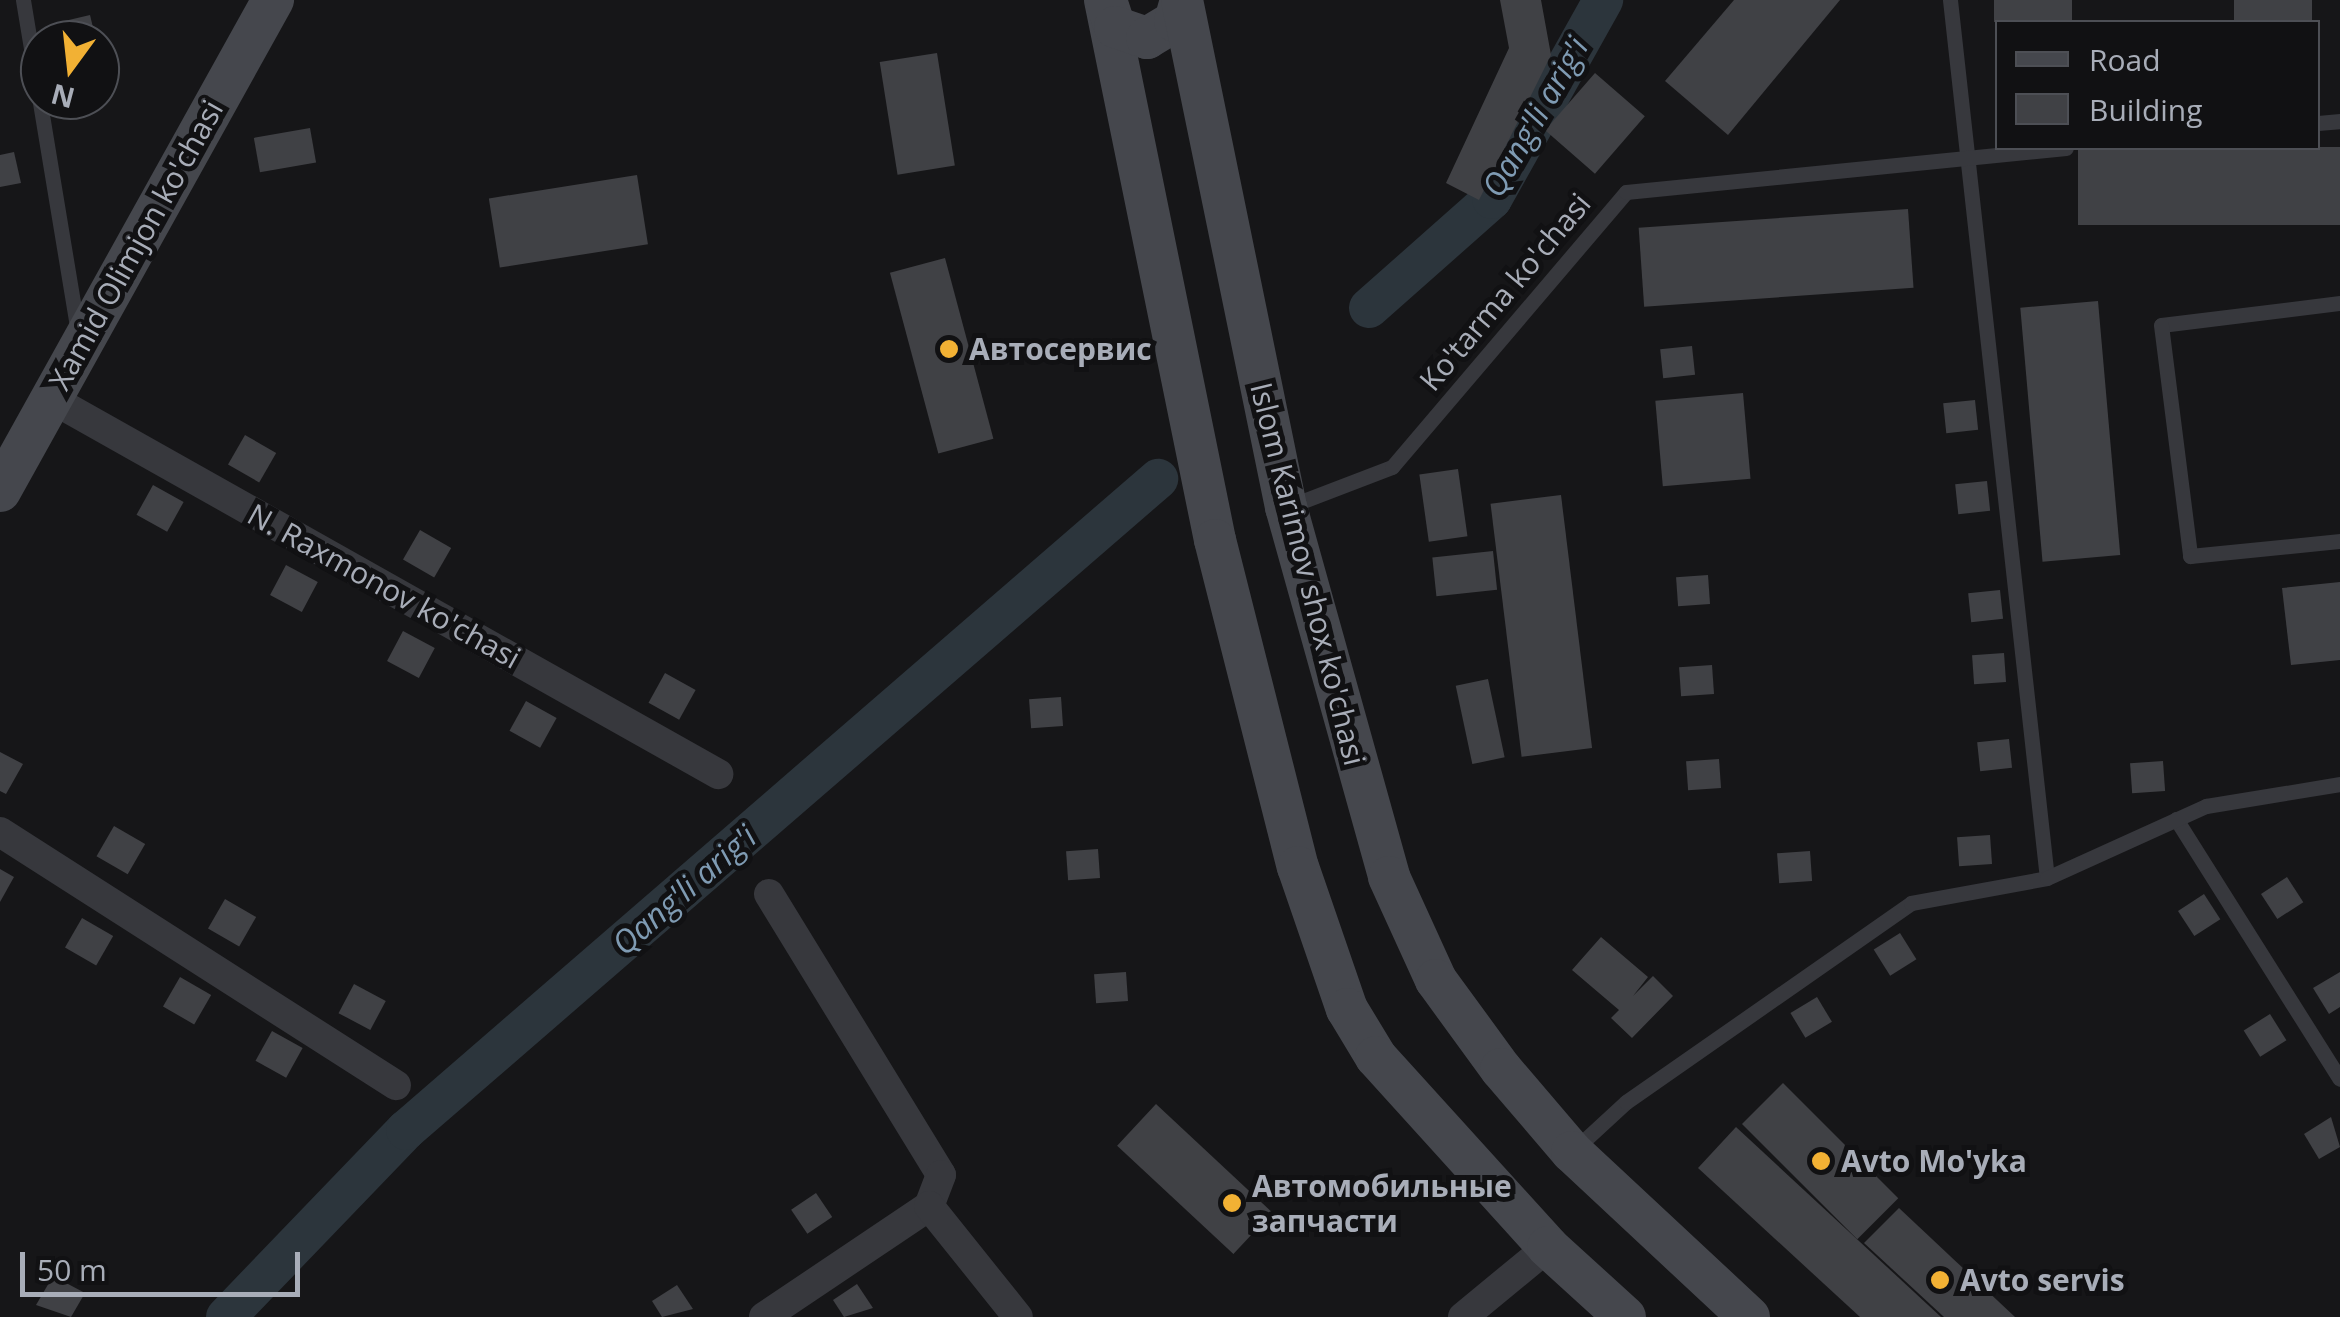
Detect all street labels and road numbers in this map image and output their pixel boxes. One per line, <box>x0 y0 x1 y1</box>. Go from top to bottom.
street label: Xamid Olimjon ko'chasi <box>41 94 231 396</box>
street label: Ko'tarma ko'chasi <box>1412 186 1598 398</box>
street label: Islom Karimov shox ko'chasi <box>1243 379 1373 769</box>
street label: N. Raxmonov ko'chasi <box>242 496 526 676</box>

